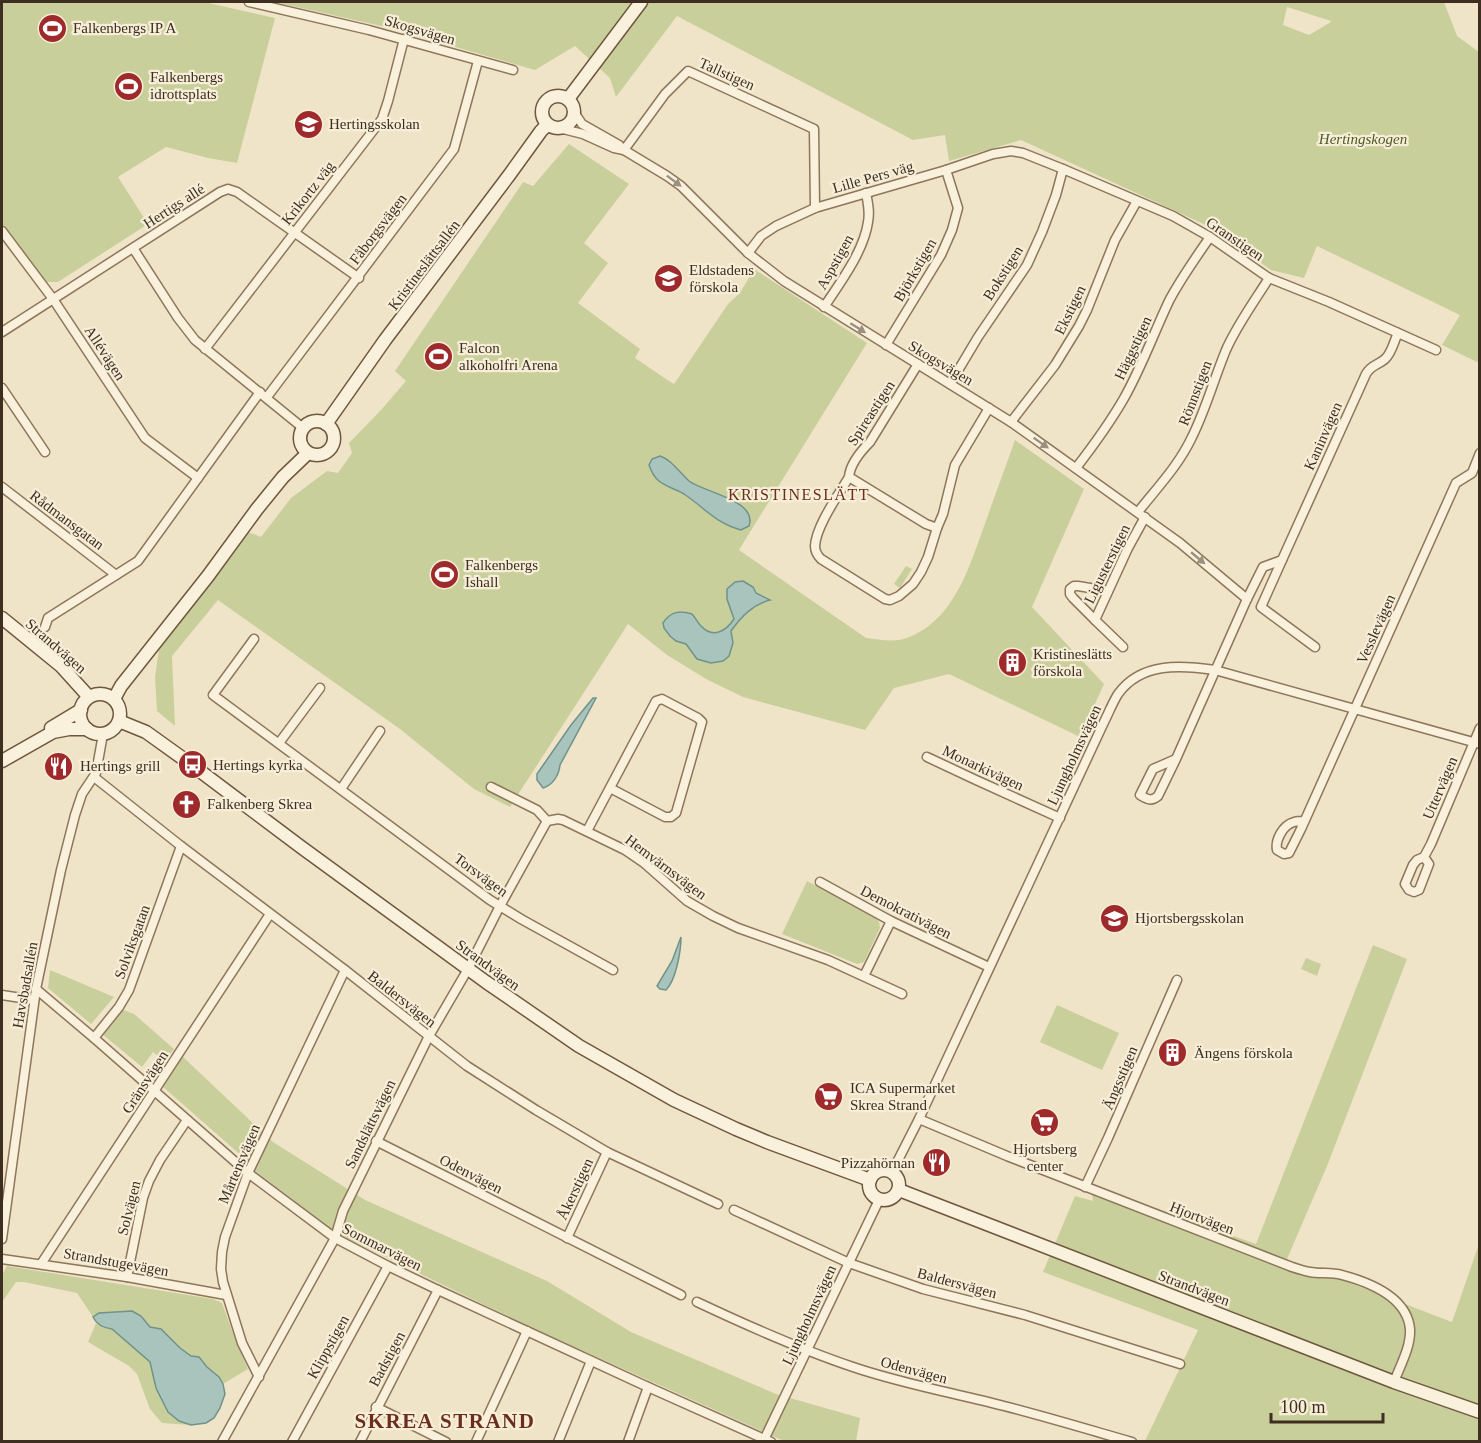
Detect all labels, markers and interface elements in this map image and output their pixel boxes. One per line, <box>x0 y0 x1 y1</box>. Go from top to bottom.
sports icon: Falkenbergs IP A <box>36 12 68 44</box>
street label: Skogsvägen <box>383 12 458 48</box>
place label: Falkenbergs IP A <box>73 20 176 36</box>
street label: Tallstigen <box>697 55 758 93</box>
place label: Falkenbergs idrottsplats <box>150 69 223 102</box>
sports icon: Falkenbergs idrottsplats <box>113 70 145 102</box>
school or university icon: Hertingsskolan <box>292 108 324 140</box>
place label: Hertingsskolan <box>329 116 420 132</box>
park label: Hertingskogen <box>1318 131 1407 147</box>
street label: Krikortz väg <box>278 158 338 228</box>
street label: Lille Pers väg <box>831 158 916 196</box>
one-way arrow <box>665 175 681 187</box>
street label: Hertigs allé <box>140 180 208 232</box>
street label: Fåborgsvägen <box>346 190 410 267</box>
street label: Granstigen <box>1203 214 1267 264</box>
street label: Kristineslättsallén <box>385 217 463 313</box>
street label: Aspstigen <box>813 231 857 292</box>
street label: Björkstigen <box>891 235 940 304</box>
street label: Bokstigen <box>980 243 1026 303</box>
place label: Eldstadens förskola <box>689 262 754 295</box>
school or university icon: Eldstadens förskola <box>652 263 684 295</box>
street label: Ekstigen <box>1051 282 1089 337</box>
street label: Häggstigen <box>1111 313 1155 382</box>
one-way arrow <box>850 322 866 333</box>
street label: Allévägen <box>82 323 129 384</box>
street label: Skogsvägen <box>906 337 977 389</box>
place label: Falcon alkoholfri Arena <box>459 340 558 373</box>
sports icon: Falcon alkoholfri Arena <box>422 341 454 373</box>
street label: Rönnstigen <box>1175 358 1215 428</box>
street label: Spireastigen <box>844 377 898 448</box>
street label: Kaninvägen <box>1301 399 1345 472</box>
one-way arrow <box>1032 437 1048 449</box>
district label: KRISTINESLÄTT <box>728 486 870 503</box>
street label: Rådmansgatan <box>27 487 107 553</box>
street label: Ligusterstigen <box>1081 521 1133 606</box>
one-way arrow <box>1190 551 1205 564</box>
place label: Falkenbergs Ishall <box>465 557 538 590</box>
sports icon: Falkenbergs Ishall <box>428 558 460 590</box>
street label: Vesslevägen <box>1354 591 1399 666</box>
street label: Strandvägen <box>22 615 90 677</box>
place label: Kristineslätts förskola <box>1033 646 1112 679</box>
building icon: Kristineslätts förskola <box>996 647 1028 679</box>
street label: Ljungholmsvägen <box>1044 702 1104 807</box>
street label: Monarkivägen <box>940 742 1026 794</box>
bus stop icon: Hertings kyrka <box>176 749 208 781</box>
restaurant icon: Hertings grill <box>43 750 75 782</box>
street label: Uttervägen <box>1420 754 1461 822</box>
place label: Hertings kyrka <box>213 757 303 773</box>
place label: Hertings grill <box>80 758 160 774</box>
church icon: Falkenberg Skrea <box>170 788 202 820</box>
place label: Falkenberg Skrea <box>207 796 312 812</box>
street label: Hemvärnsvägen <box>622 831 710 903</box>
street label: Torsvägen <box>451 850 511 900</box>
street label: Demokrativägen <box>858 882 955 942</box>
street label: Solviksgatan <box>111 902 153 981</box>
school or university icon: Hjortsbergsskolan <box>1098 902 1130 934</box>
place label: Hjortsbergsskolan <box>1135 910 1244 926</box>
street label: Strandvägen <box>453 936 523 994</box>
street label: Havsbadsallén <box>10 940 41 1029</box>
street label: Baldersvägen <box>365 968 439 1031</box>
building icon: Ängens förskola <box>1157 1037 1189 1069</box>
street label: Ängsstigen <box>1099 1043 1141 1112</box>
place label: Ängens förskola <box>1194 1045 1293 1061</box>
street label: Gränsvägen <box>119 1047 171 1116</box>
street label: Sandslättsvägen <box>342 1077 399 1171</box>
place label: ICA Supermarket Skrea Strand <box>850 1080 956 1113</box>
supermarket icon: ICA Supermarket Skrea Strand <box>813 1081 845 1113</box>
supermarket icon: Hjortsberg center <box>1029 1106 1061 1138</box>
street label: Mårtensvägen <box>215 1121 263 1206</box>
place label: Hjortsberg center <box>1013 1141 1077 1174</box>
restaurant icon: Pizzahörnan <box>920 1147 952 1179</box>
street label: Odenvägen <box>437 1151 506 1197</box>
street label: Åkerstigen <box>554 1155 596 1222</box>
place label: Pizzahörnan <box>841 1155 915 1171</box>
street label: Solvägen <box>114 1178 144 1237</box>
street label: Hjortvägen <box>1168 1198 1237 1238</box>
street label: Sommarvägen <box>340 1220 425 1274</box>
street label: Strandstugevägen <box>62 1245 170 1279</box>
street label: Ljungholmsvägen <box>779 1262 839 1367</box>
street label: Baldersvägen <box>916 1265 999 1301</box>
street label: Strandvägen <box>1156 1267 1232 1309</box>
street label: Klippstigen <box>304 1312 352 1381</box>
street label: Badstigen <box>366 1328 408 1389</box>
street label: Odenvägen <box>879 1353 950 1387</box>
scale bar <box>1271 1386 1384 1424</box>
text: 100 m <box>1280 1397 1326 1417</box>
district label: SKREA STRAND <box>355 1409 535 1433</box>

